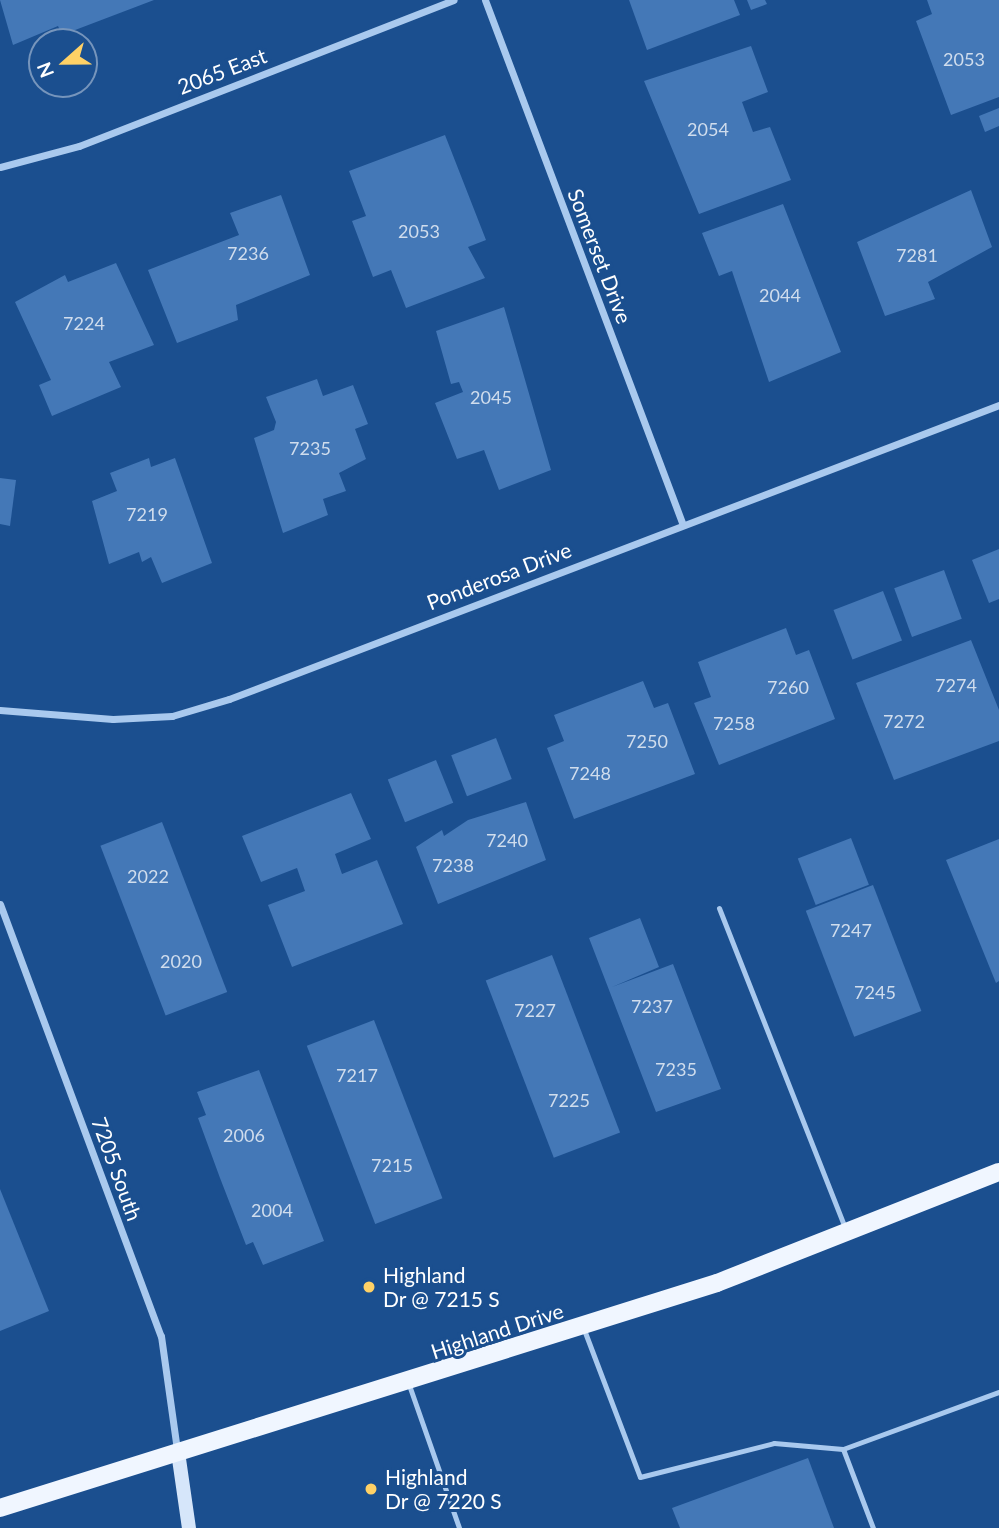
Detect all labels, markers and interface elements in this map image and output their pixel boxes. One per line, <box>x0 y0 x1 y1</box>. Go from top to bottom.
north arrow <box>28 28 98 98</box>
street label: 2065 East <box>174 43 270 99</box>
house number: 2053 <box>943 48 985 70</box>
text: N <box>31 59 58 81</box>
house number: 2054 <box>687 118 729 140</box>
street label: Somerset Drive <box>563 185 637 327</box>
house number: 2053 <box>398 220 440 242</box>
house number: 7236 <box>227 242 269 264</box>
house number: 7281 <box>896 244 938 266</box>
house number: 2044 <box>759 284 801 306</box>
house number: 7224 <box>63 312 105 334</box>
house number: 2045 <box>470 386 512 408</box>
house number: 7235 <box>289 437 331 459</box>
house number: 7219 <box>126 503 168 525</box>
street label: Ponderosa Drive <box>423 537 575 615</box>
house number: 7274 <box>935 674 977 696</box>
house number: 7260 <box>767 676 809 698</box>
house number: 7272 <box>883 710 925 732</box>
house number: 7258 <box>713 712 755 734</box>
house number: 7250 <box>626 730 668 752</box>
house number: 7248 <box>569 762 611 784</box>
house number: 7240 <box>486 829 528 851</box>
house number: 7238 <box>432 854 474 876</box>
house number: 2022 <box>127 865 169 887</box>
house number: 7247 <box>830 919 872 941</box>
house number: 2020 <box>160 950 202 972</box>
house number: 7245 <box>854 981 896 1003</box>
house number: 7237 <box>631 995 673 1017</box>
house number: 7227 <box>514 999 556 1021</box>
house number: 7235 <box>655 1058 697 1080</box>
house number: 7217 <box>336 1064 378 1086</box>
house number: 7225 <box>548 1089 590 1111</box>
street label: 7205 South <box>87 1114 147 1224</box>
house number: 2006 <box>223 1124 265 1146</box>
house number: 7215 <box>371 1154 413 1176</box>
house number: 2004 <box>251 1199 293 1221</box>
place label: Highland Dr @ 7215 S <box>383 1262 500 1312</box>
marker: Highland Dr @ 7215 S <box>361 1279 377 1295</box>
street label: Highland Drive <box>428 1298 566 1364</box>
place label: Highland Dr @ 7220 S <box>385 1464 502 1514</box>
marker: Highland Dr @ 7220 S <box>363 1481 379 1497</box>

